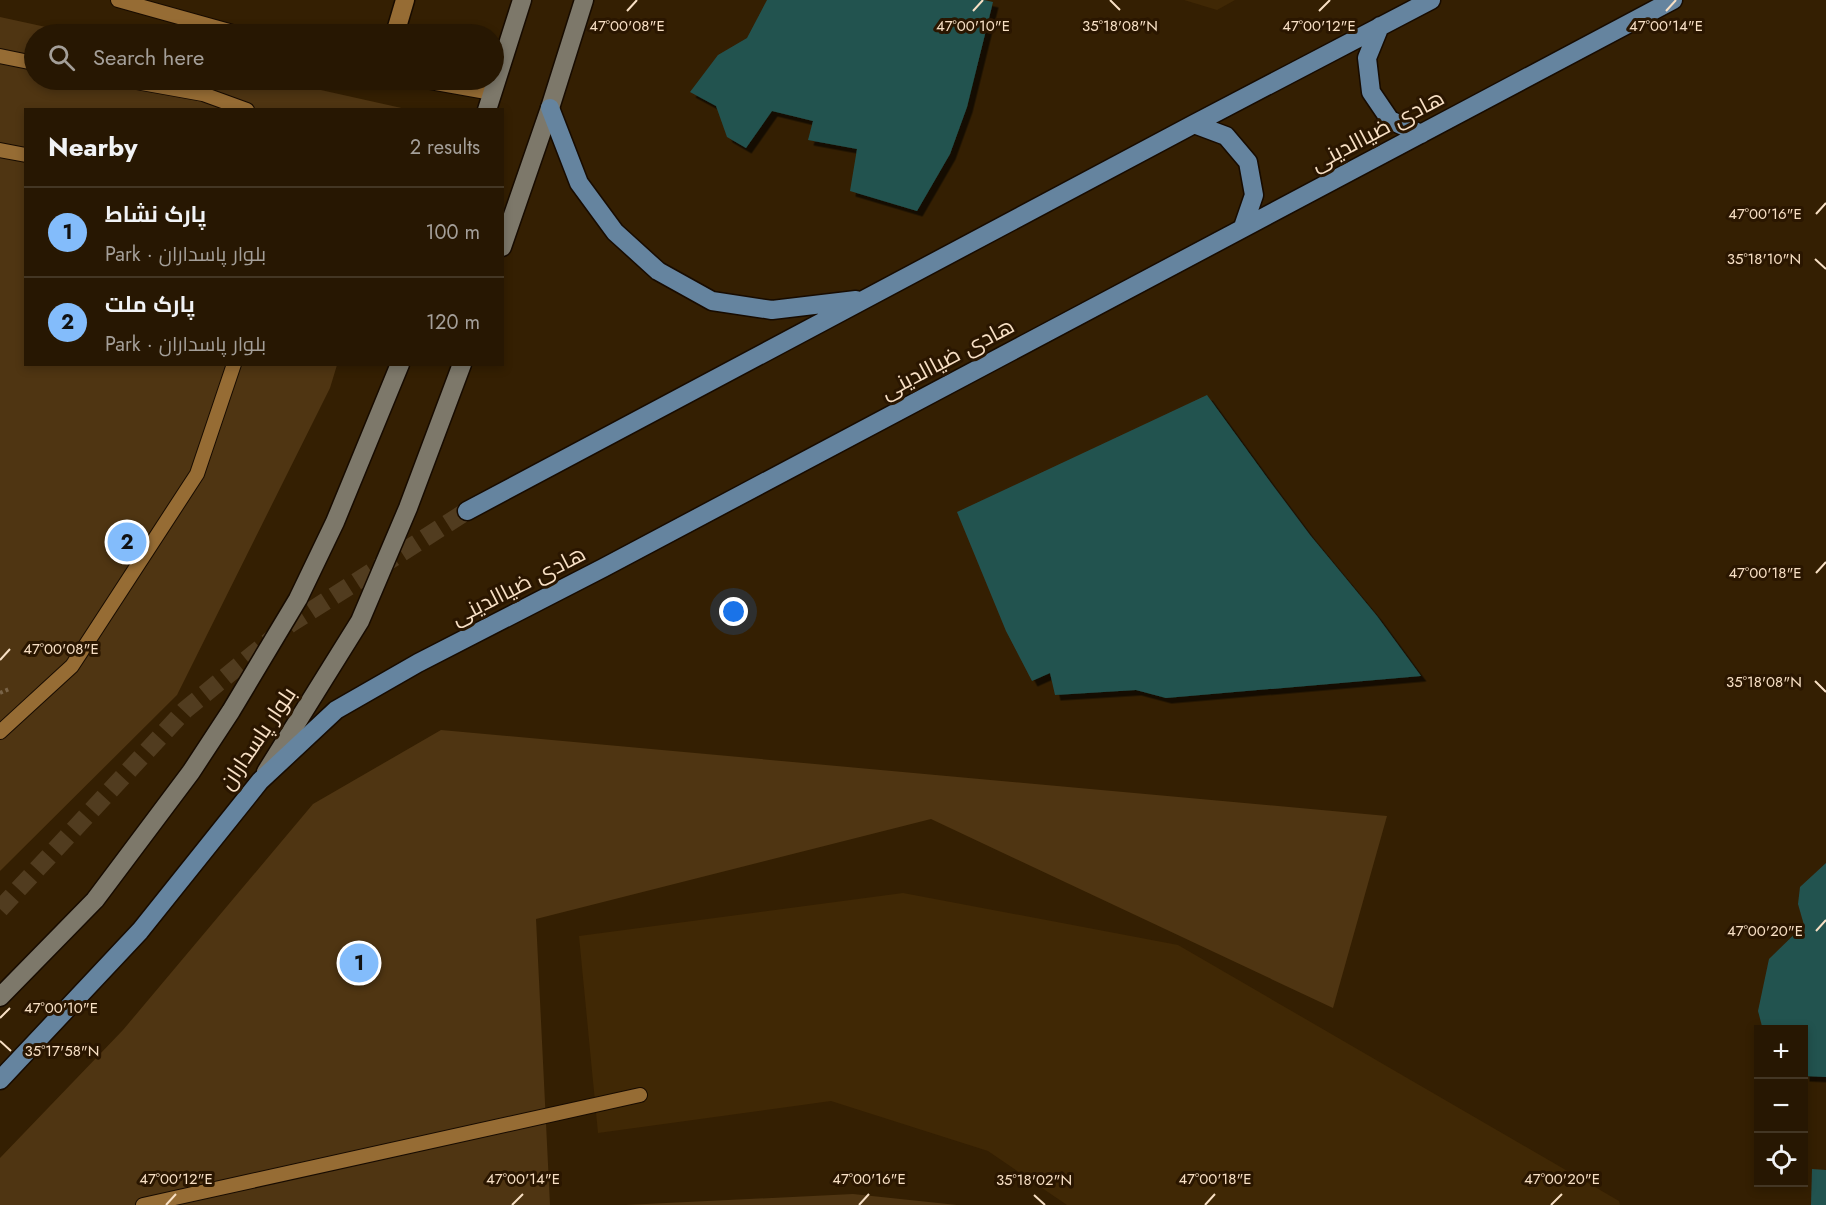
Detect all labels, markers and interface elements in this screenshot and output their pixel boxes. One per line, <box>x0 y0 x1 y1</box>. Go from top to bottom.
text: 47°00'08"E <box>589 15 665 37</box>
text: 47°00'10"E <box>936 15 1010 37</box>
text: 35°18'08"N <box>1082 15 1158 37</box>
text: 47°00'12"E <box>1282 15 1356 37</box>
text: 47°00'14"E <box>1629 15 1703 37</box>
search box <box>24 24 504 90</box>
icon: search <box>45 41 78 74</box>
text: Search here <box>93 41 204 73</box>
street label: هادی ضیاالدینی <box>1304 81 1450 179</box>
text: Nearby <box>48 128 137 166</box>
text: 2 results <box>410 133 480 162</box>
text: پارک نشاط <box>105 198 206 230</box>
text: 47°00'16"E <box>1728 203 1802 225</box>
text: 1 <box>62 218 73 247</box>
text: 100 m <box>425 218 480 247</box>
text: Park · بلوار پاسداران <box>105 240 266 269</box>
text: 35°18'10"N <box>1727 248 1801 270</box>
text: پارک ملت <box>105 288 195 320</box>
text: 2 <box>61 308 74 337</box>
text: 120 m <box>426 308 480 337</box>
street label: هادی ضیاالدینی <box>874 309 1020 407</box>
text: Park · بلوار پاسداران <box>105 330 266 359</box>
pin: 2 <box>108 520 146 564</box>
street label: هادی ضیاالدینی <box>445 537 591 633</box>
text: 47°00'18"E <box>1728 562 1802 584</box>
your location <box>719 597 748 626</box>
text: 47°00'08"E <box>23 638 99 660</box>
text: 35°18'08"N <box>1726 671 1802 693</box>
street label: بلوار پاسداران <box>211 680 303 796</box>
text: 47°00'20"E <box>1727 920 1803 942</box>
pin: 1 <box>340 940 378 986</box>
text: 47°00'10"E <box>24 997 98 1019</box>
map controls <box>1754 1025 1808 1187</box>
button: + <box>1754 1025 1808 1079</box>
text: 35°17'58"N <box>25 1040 99 1062</box>
button: − <box>1754 1079 1808 1133</box>
button: locate <box>1754 1133 1808 1187</box>
text: 47°00'12"E <box>139 1168 213 1190</box>
text: 47°00'14"E <box>486 1168 560 1190</box>
text: 47°00'16"E <box>832 1168 906 1190</box>
text: 47°00'18"E <box>1178 1168 1252 1190</box>
text: 47°00'20"E <box>1524 1168 1600 1190</box>
text: 35°18'02"N <box>996 1169 1072 1191</box>

